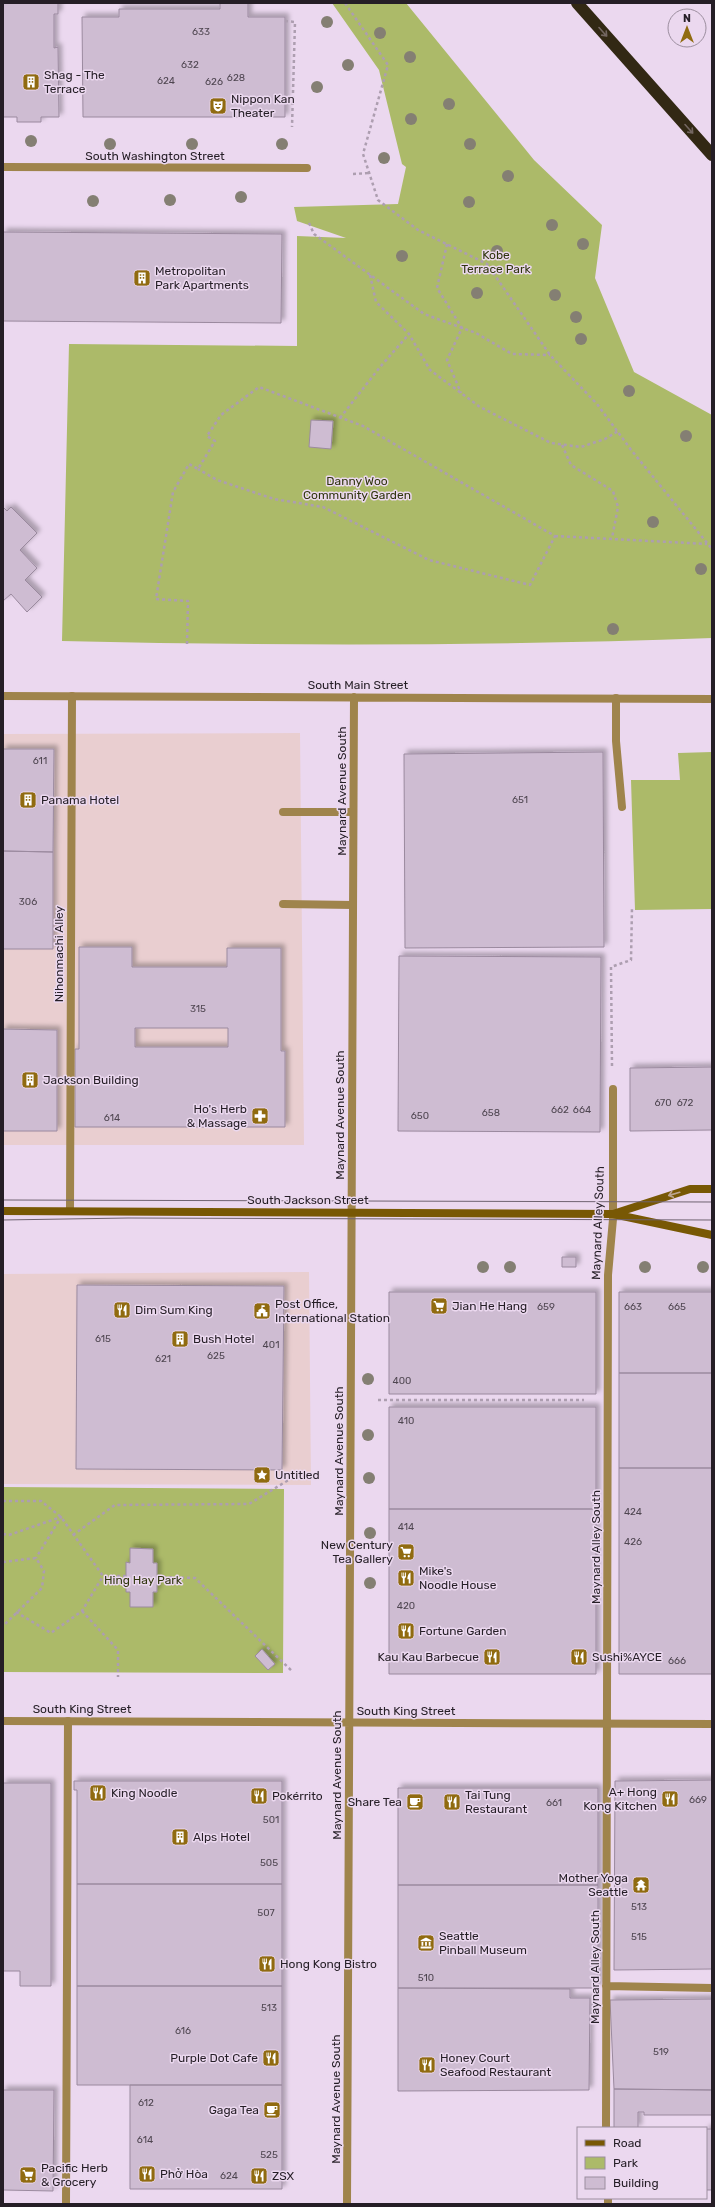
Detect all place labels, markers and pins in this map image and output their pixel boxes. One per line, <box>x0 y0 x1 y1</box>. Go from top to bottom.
place label: Shag - The Terrace <box>44 68 105 96</box>
building icon: Shag - The Terrace <box>21 72 41 92</box>
place label: Nippon Kan Theater <box>231 92 295 120</box>
theatre icon: Nippon Kan Theater <box>208 96 228 116</box>
place label: Metropolitan Park Apartments <box>155 264 249 292</box>
building icon: Metropolitan Park Apartments <box>132 268 152 288</box>
building icon: Panama Hotel <box>18 790 38 810</box>
place label: Panama Hotel <box>41 793 119 807</box>
building icon: Jackson Building <box>20 1070 40 1090</box>
place label: Jackson Building <box>43 1073 139 1087</box>
place label: Ho's Herb & Massage <box>187 1102 247 1130</box>
pharmacy icon: Ho's Herb & Massage <box>250 1106 270 1126</box>
supermarket icon: Jian He Hang <box>429 1296 449 1316</box>
place label: Post Office, International Station <box>275 1297 390 1325</box>
place label: Jian He Hang <box>452 1299 527 1313</box>
restaurant icon: Dim Sum King <box>112 1300 132 1320</box>
public building icon: Post Office, International Station <box>252 1301 272 1321</box>
place label: Dim Sum King <box>135 1303 213 1317</box>
building icon: Bush Hotel <box>170 1329 190 1349</box>
place label: Bush Hotel <box>193 1332 254 1346</box>
place icon: Untitled <box>252 1465 272 1485</box>
place label: Untitled <box>275 1468 320 1482</box>
place label: New Century Tea Gallery <box>321 1538 393 1566</box>
supermarket icon: New Century Tea Gallery <box>396 1542 416 1562</box>
place label: Mike's Noodle House <box>419 1564 497 1592</box>
restaurant icon: Mike's Noodle House <box>396 1568 416 1588</box>
restaurant icon: Fortune Garden <box>396 1621 416 1641</box>
place label: Fortune Garden <box>419 1624 507 1638</box>
restaurant icon: Kau Kau Barbecue <box>482 1647 502 1667</box>
restaurant icon: Sushi%AYCE <box>569 1647 589 1667</box>
place label: Kau Kau Barbecue <box>378 1650 479 1664</box>
place label: Sushi%AYCE <box>592 1650 662 1664</box>
restaurant icon: King Noodle <box>88 1783 108 1803</box>
place label: A+ Hong Kong Kitchen <box>583 1785 657 1813</box>
place label: King Noodle <box>111 1786 178 1800</box>
restaurant icon: Pokérrito <box>249 1786 269 1806</box>
place label: Tai Tung Restaurant <box>465 1788 527 1816</box>
place label: Pokérrito <box>272 1789 323 1803</box>
restaurant icon: A+ Hong Kong Kitchen <box>660 1789 680 1809</box>
cafe icon: Share Tea <box>405 1792 425 1812</box>
restaurant icon: Tai Tung Restaurant <box>442 1792 462 1812</box>
place label: Share Tea <box>348 1795 402 1809</box>
building icon: Alps Hotel <box>170 1827 190 1847</box>
place label: Alps Hotel <box>193 1830 250 1844</box>
place label: Mother Yoga Seattle <box>559 1871 628 1899</box>
temple icon: Mother Yoga Seattle <box>631 1875 651 1895</box>
place label: Seattle Pinball Museum <box>439 1929 527 1957</box>
museum icon: Seattle Pinball Museum <box>416 1933 436 1953</box>
restaurant icon: Hong Kong Bistro <box>257 1954 277 1974</box>
place label: Hong Kong Bistro <box>280 1957 377 1971</box>
restaurant icon: Purple Dot Cafe <box>261 2048 281 2068</box>
place label: Purple Dot Cafe <box>170 2051 258 2065</box>
place label: Honey Court Seafood Restaurant <box>440 2051 552 2079</box>
restaurant icon: Honey Court Seafood Restaurant <box>417 2055 437 2075</box>
cafe icon: Gaga Tea <box>262 2100 282 2120</box>
place label: Gaga Tea <box>209 2103 259 2117</box>
place label: Pacific Herb & Grocery <box>41 2161 108 2189</box>
restaurant icon: Phở Hòa <box>137 2164 157 2184</box>
supermarket icon: Pacific Herb & Grocery <box>18 2165 38 2185</box>
restaurant icon: ZSX <box>249 2166 269 2186</box>
place label: Phở Hòa <box>160 2167 208 2181</box>
place label: ZSX <box>272 2169 294 2183</box>

